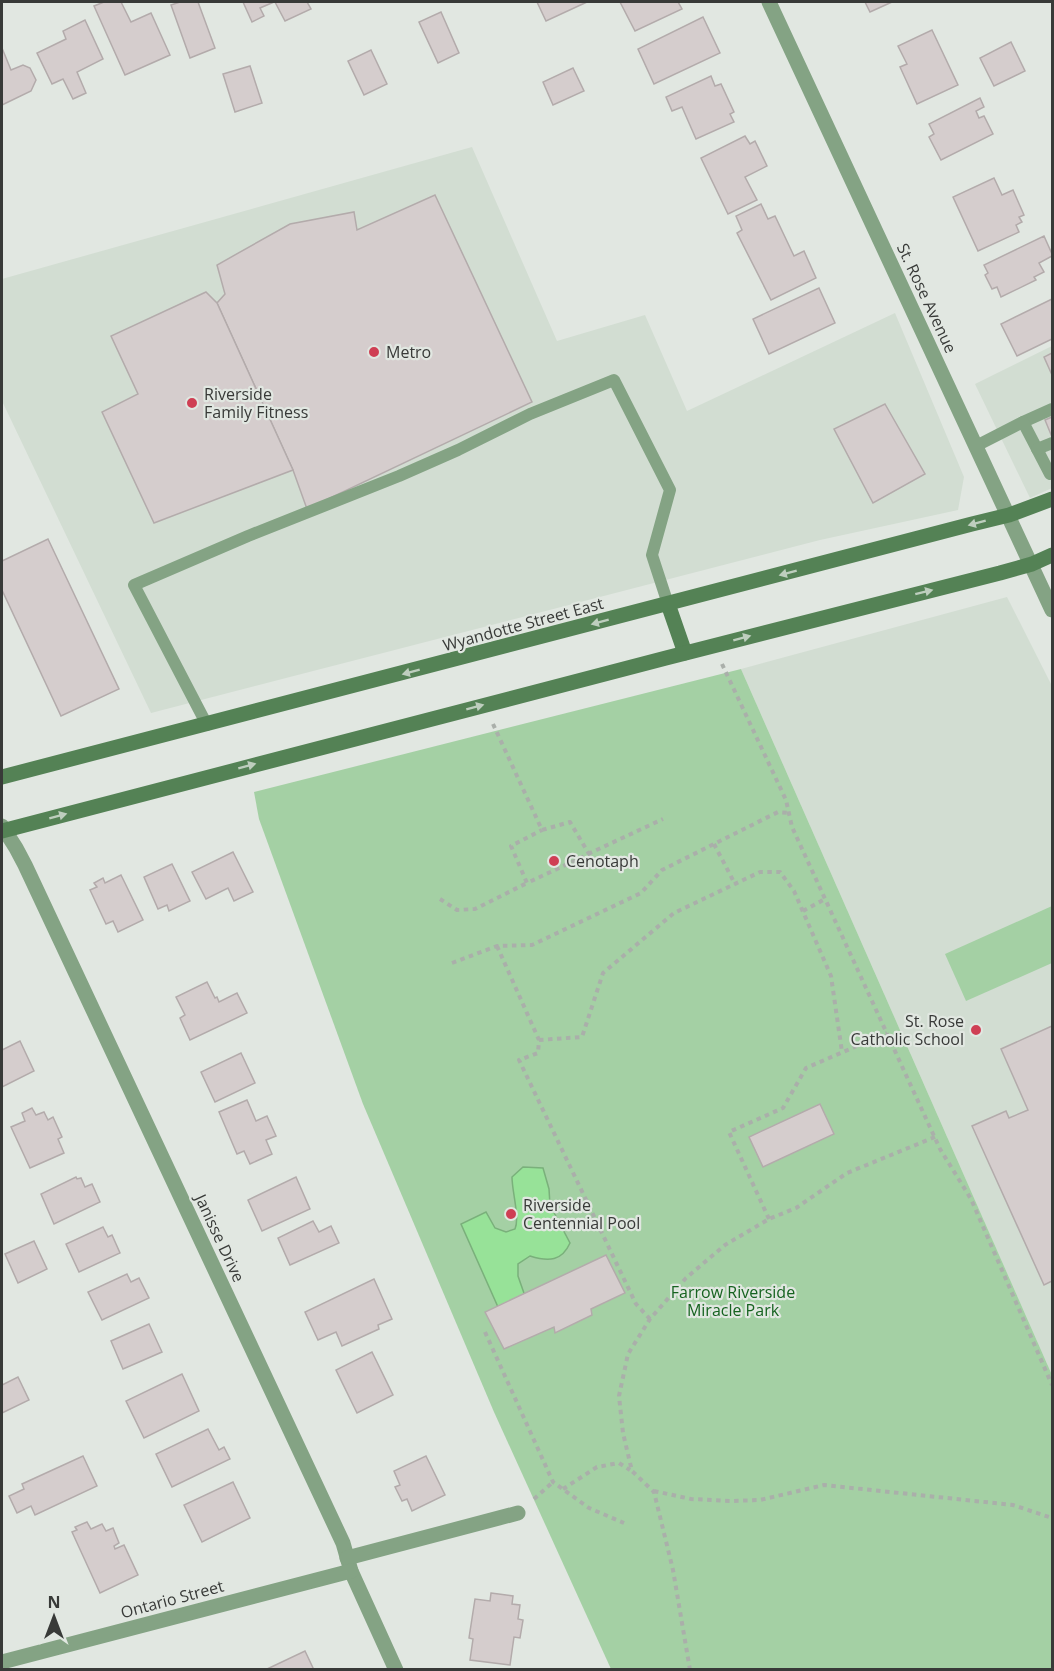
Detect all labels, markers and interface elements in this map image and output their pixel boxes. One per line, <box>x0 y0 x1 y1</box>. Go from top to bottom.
street label: St. Rose Avenue <box>892 240 962 356</box>
place label: Metro <box>386 341 431 363</box>
marker: Metro <box>367 345 381 359</box>
place label: Riverside Family Fitness <box>204 383 308 423</box>
marker: Riverside Family Fitness <box>185 396 199 410</box>
one-way arrow <box>968 519 986 528</box>
one-way arrow <box>779 568 797 578</box>
one-way arrow <box>915 587 933 597</box>
street label: Wyandotte Street East <box>440 592 606 656</box>
one-way arrow <box>591 618 609 628</box>
one-way arrow <box>732 633 751 643</box>
one-way arrow <box>402 667 420 677</box>
one-way arrow <box>466 702 485 712</box>
one-way arrow <box>238 761 256 771</box>
one-way arrow <box>49 811 67 820</box>
place label: Cenotaph <box>566 850 639 872</box>
marker: Cenotaph <box>547 854 561 868</box>
place label: St. Rose Catholic School <box>850 1010 964 1050</box>
marker: St. Rose Catholic School <box>969 1023 983 1037</box>
street label: Janisse Drive <box>189 1189 250 1286</box>
place label: Riverside Centennial Pool <box>523 1194 640 1234</box>
marker: Riverside Centennial Pool <box>504 1207 518 1221</box>
park label: Farrow Riverside Miracle Park <box>671 1281 795 1321</box>
street label: Ontario Street <box>118 1575 226 1623</box>
north arrow <box>24 1587 84 1647</box>
text: N <box>47 1591 61 1613</box>

